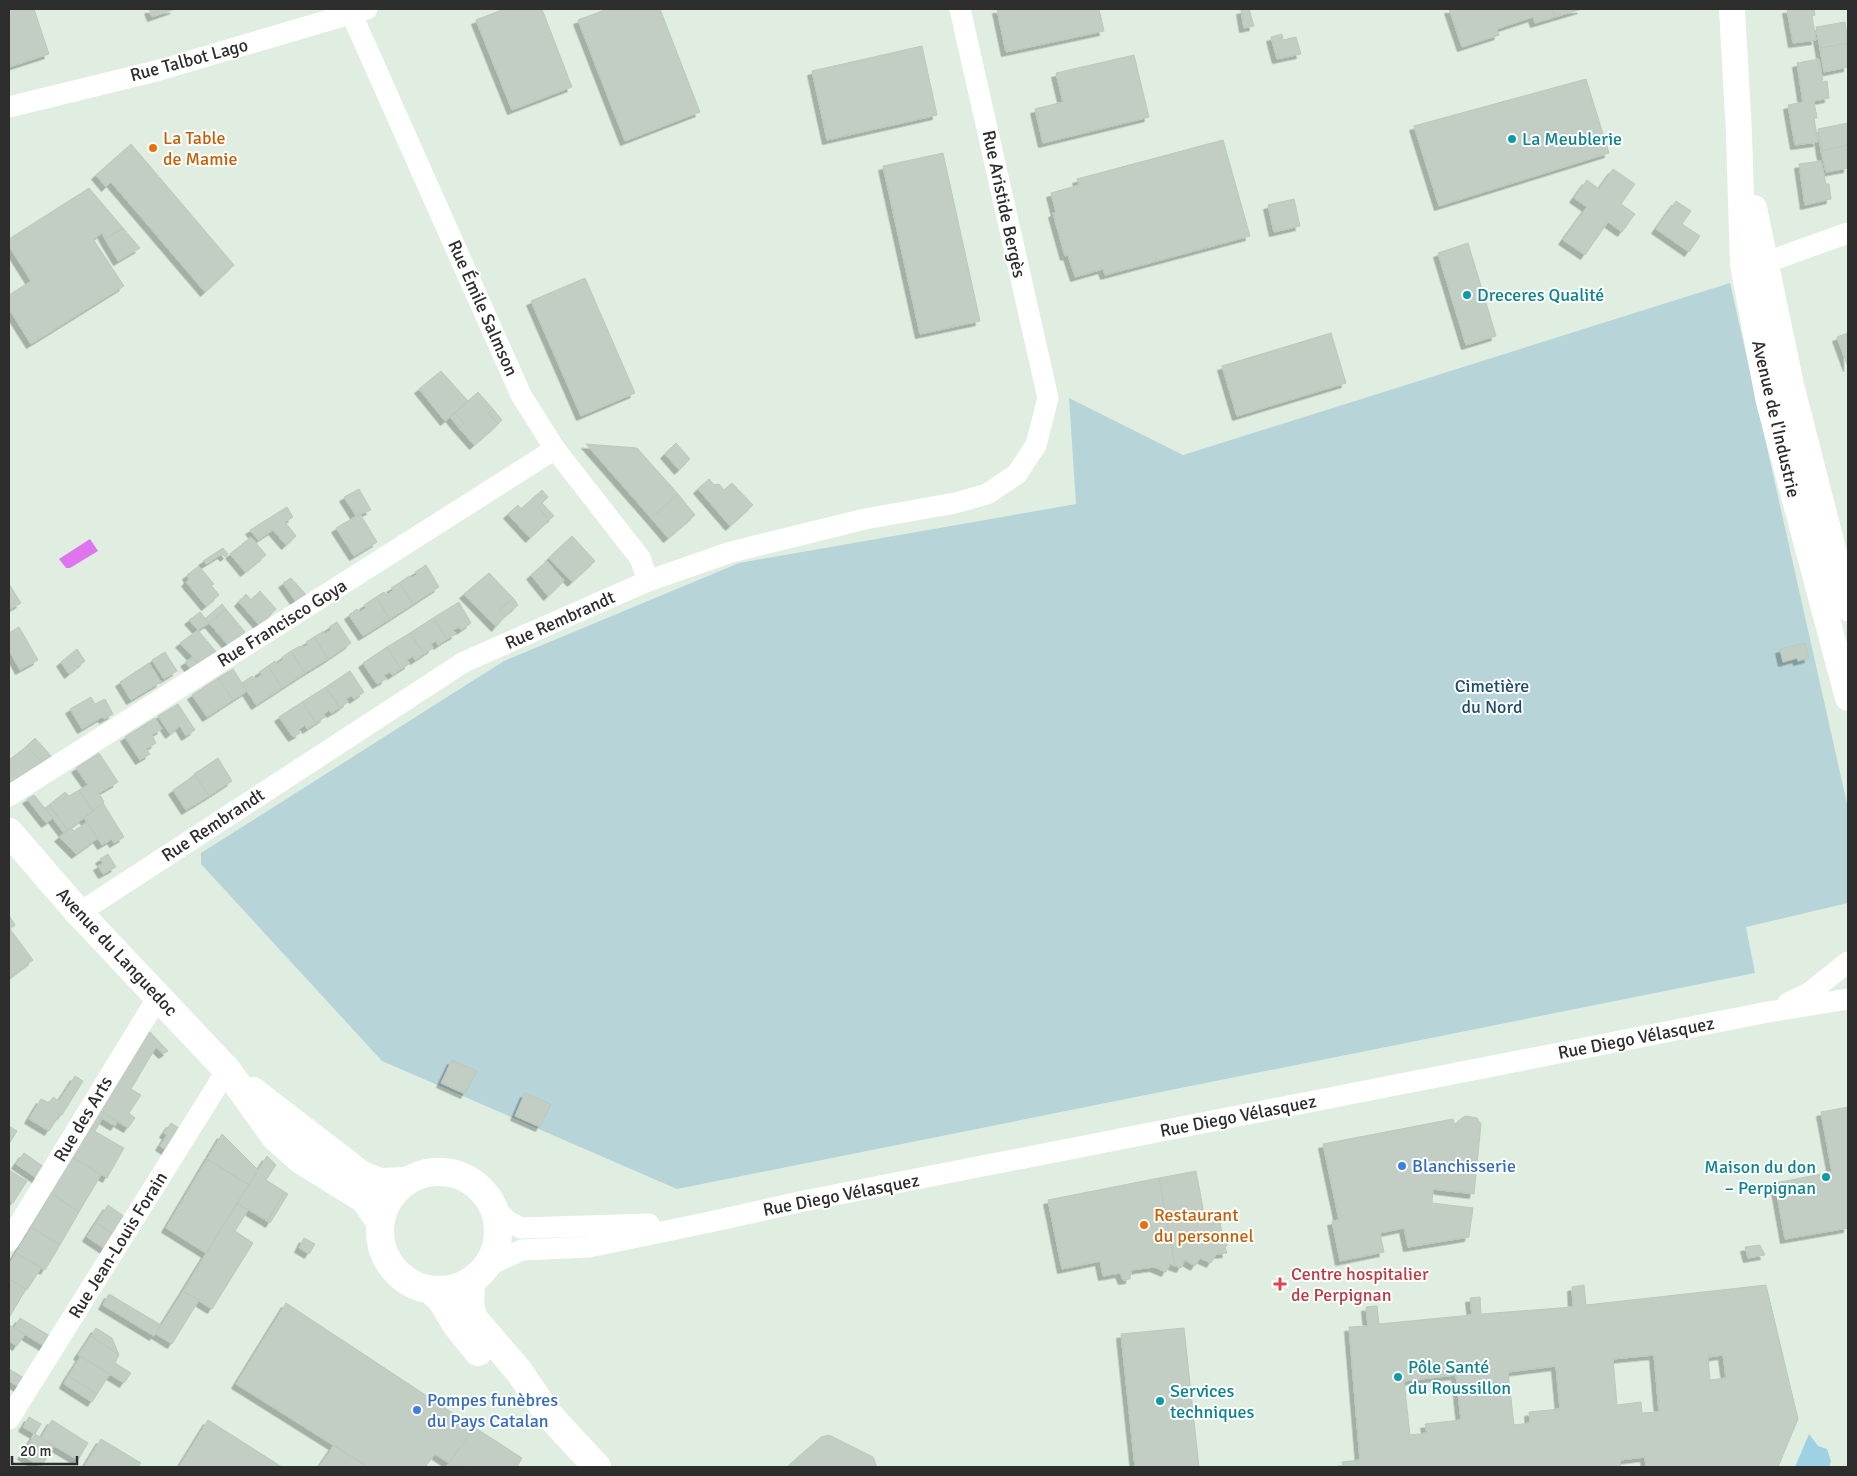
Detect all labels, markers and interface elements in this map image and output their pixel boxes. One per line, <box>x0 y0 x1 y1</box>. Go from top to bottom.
street label: Rue Talbot Lago <box>128 34 250 86</box>
place label: La Table de Mamie <box>163 127 237 170</box>
street label: Rue Aristide Bergès <box>978 128 1030 280</box>
place label: La Meublerie <box>1522 128 1622 150</box>
marker: La Meublerie <box>1506 133 1518 145</box>
marker: La Table de Mamie <box>147 142 159 154</box>
street label: Rue Émile Salmson <box>443 237 523 379</box>
place label: Dreceres Qualité <box>1477 284 1604 306</box>
marker: Dreceres Qualité <box>1461 289 1473 301</box>
street label: Avenue de l'Industrie <box>1747 338 1805 500</box>
street label: Rue Francisco Goya <box>213 574 351 672</box>
street label: Rue Rembrandt <box>502 586 618 654</box>
park label: Cimetière du Nord <box>1455 675 1529 718</box>
street label: Rue Rembrandt <box>158 784 268 866</box>
street label: Avenue du Languedoc <box>52 883 182 1021</box>
street label: Rue Diego Vélasquez <box>1556 1012 1716 1064</box>
street label: Rue des Arts <box>49 1072 117 1166</box>
street label: Rue Diego Vélasquez <box>1158 1090 1318 1142</box>
place label: Blanchisserie <box>1412 1155 1516 1177</box>
place label: Maison du don – Perpignan <box>1704 1156 1816 1199</box>
marker: Blanchisserie <box>1396 1160 1408 1172</box>
street label: Rue Jean-Louis Forain <box>64 1168 172 1322</box>
street label: Rue Diego Vélasquez <box>761 1169 921 1221</box>
marker: Maison du don – Perpignan <box>1820 1171 1832 1183</box>
place label: Restaurant du personnel <box>1154 1204 1254 1247</box>
marker: Restaurant du personnel <box>1138 1219 1150 1231</box>
place label: Centre hospitalier de Perpignan <box>1291 1263 1429 1306</box>
marker: Centre hospitalier de Perpignan <box>1273 1277 1287 1291</box>
place label: Pôle Santé du Roussillon <box>1408 1356 1511 1399</box>
marker: Pôle Santé du Roussillon <box>1392 1371 1404 1383</box>
place label: Services techniques <box>1170 1380 1254 1423</box>
place label: Pompes funèbres du Pays Catalan <box>427 1389 558 1432</box>
marker: Services techniques <box>1154 1395 1166 1407</box>
marker: Pompes funèbres du Pays Catalan <box>411 1404 423 1416</box>
scale bar <box>12 1434 78 1466</box>
text: 20 m <box>20 1442 51 1460</box>

